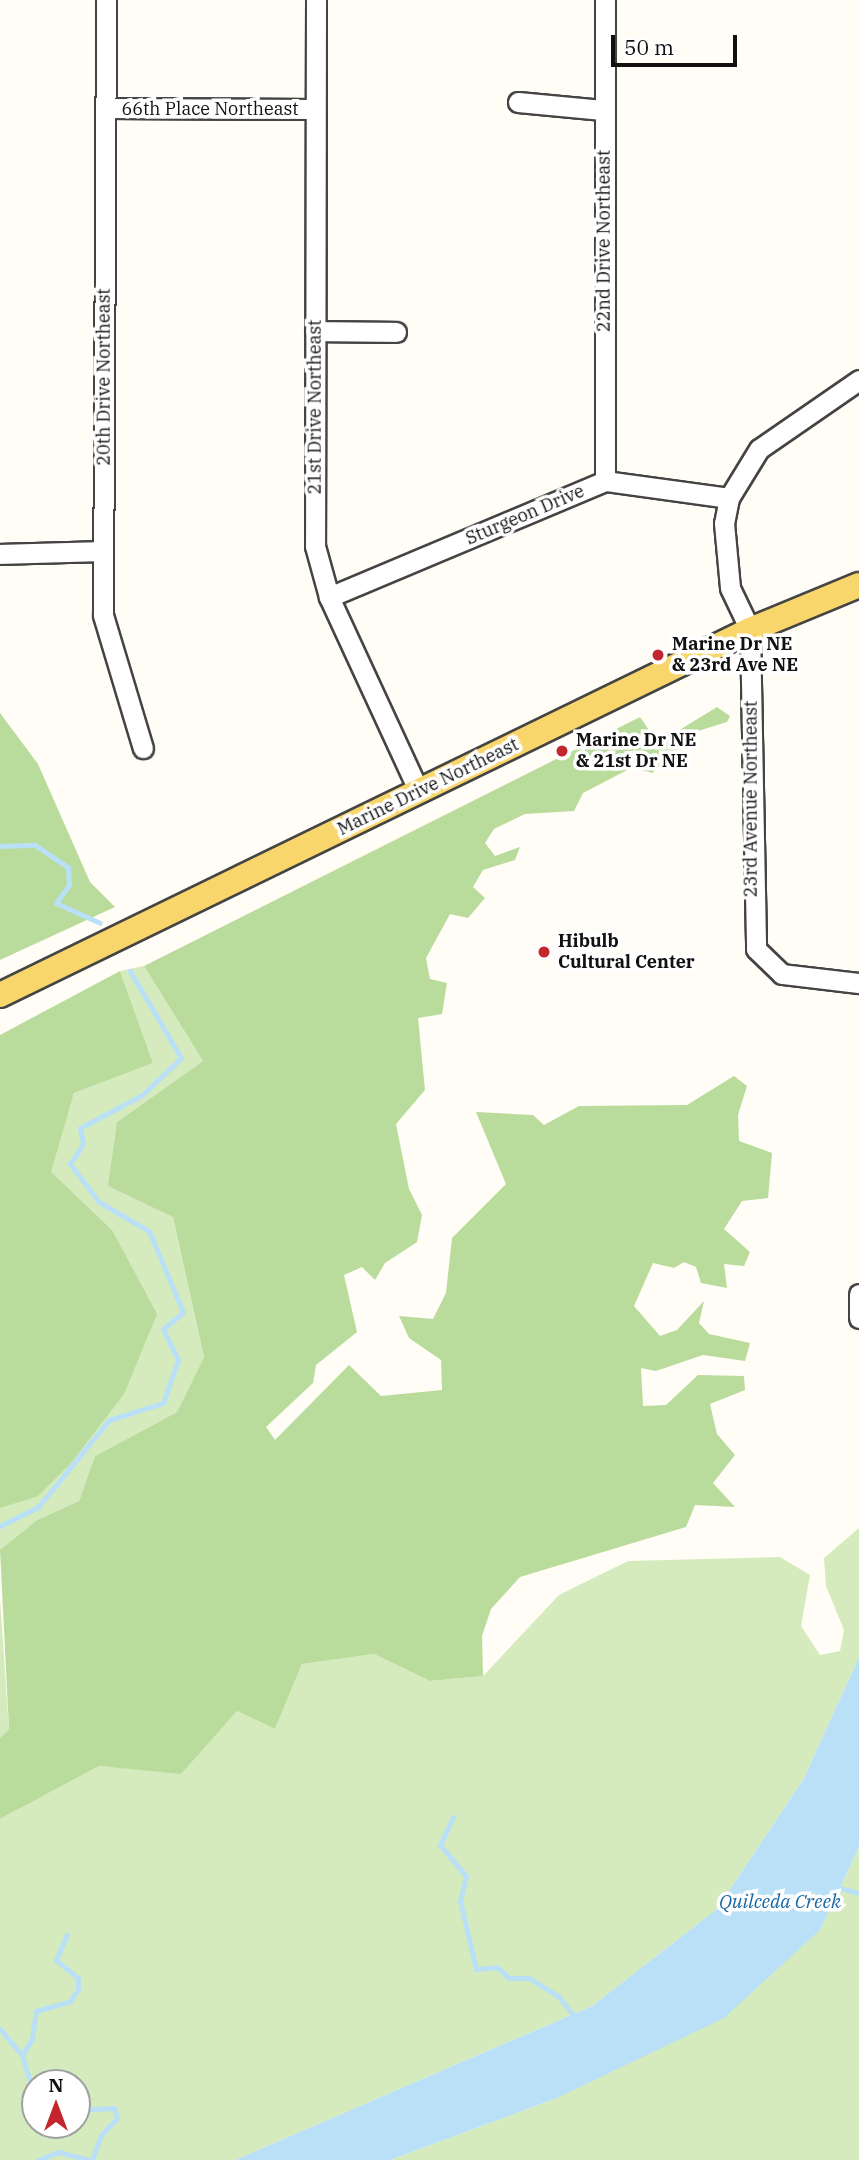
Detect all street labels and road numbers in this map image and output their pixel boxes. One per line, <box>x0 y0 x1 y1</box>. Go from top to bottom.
street label: 66th Place Northeast <box>121 98 299 120</box>
street label: 22nd Drive Northeast <box>593 150 615 332</box>
street label: 20th Drive Northeast <box>93 288 115 466</box>
street label: 21st Drive Northeast <box>304 320 326 494</box>
street label: Sturgeon Drive <box>462 480 588 550</box>
street label: 23rd Avenue Northeast <box>740 701 762 897</box>
street label: Marine Drive Northeast <box>334 734 522 840</box>

